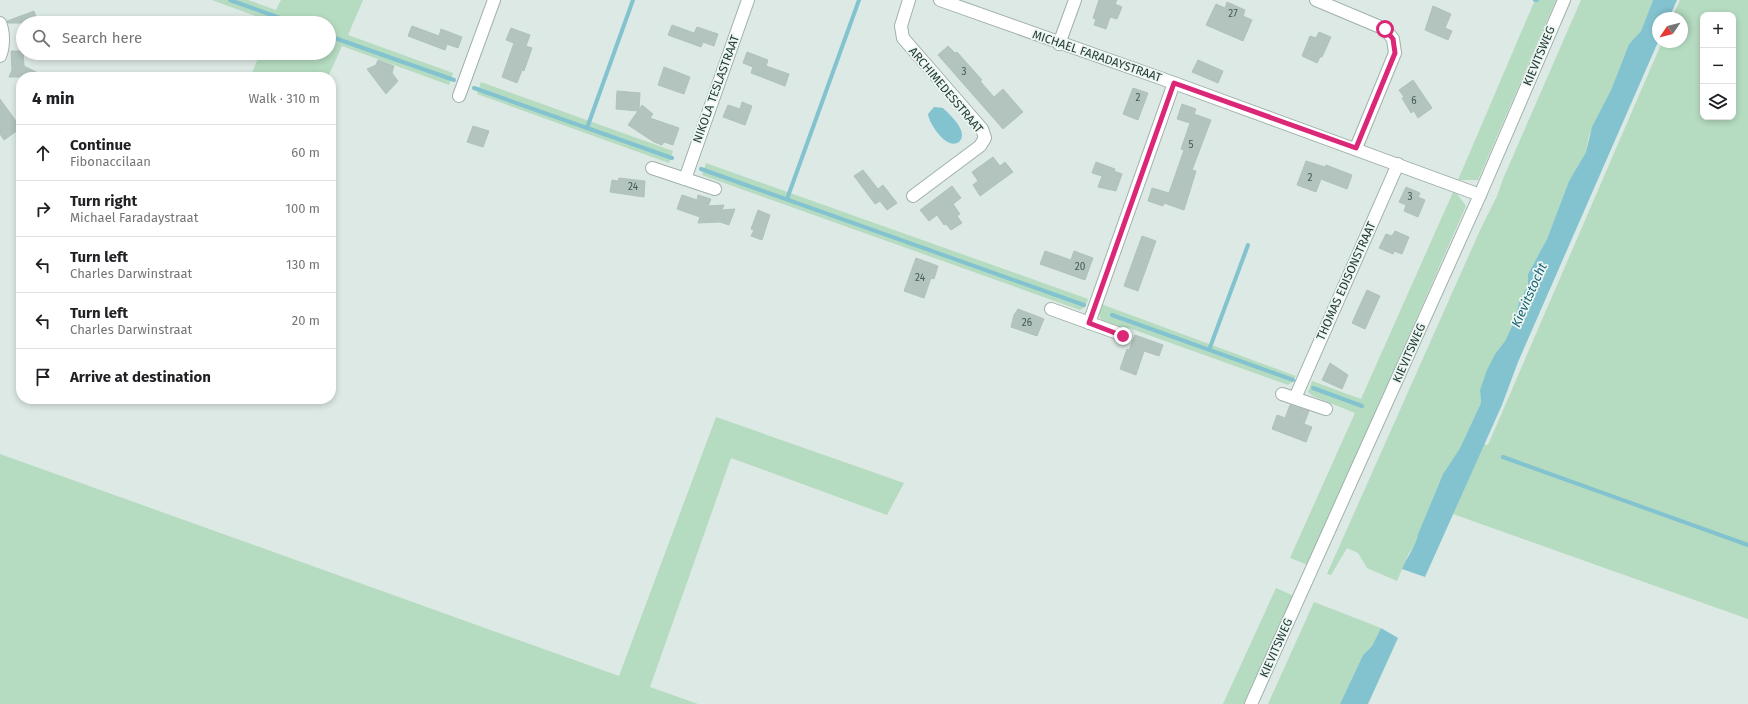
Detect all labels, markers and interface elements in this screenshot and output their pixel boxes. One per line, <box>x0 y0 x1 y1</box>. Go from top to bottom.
house number: 27 <box>1228 8 1238 20</box>
north arrow <box>1652 12 1688 48</box>
map controls <box>1700 12 1736 120</box>
button: + <box>1700 12 1736 48</box>
search box <box>16 16 336 60</box>
route start <box>1376 20 1394 38</box>
street label: KIEVITSWEG <box>1520 24 1558 88</box>
icon: search <box>30 27 52 49</box>
street label: MICHAEL FARADAYSTRAAT <box>1030 27 1164 85</box>
text: Search here <box>62 29 142 47</box>
street label: NIKOLA TESLASTRAAT <box>690 32 742 145</box>
street label: ARCHIMEDESSTRAAT <box>906 44 986 136</box>
button: − <box>1700 48 1736 84</box>
house number: 3 <box>962 66 967 78</box>
button: layers <box>1700 84 1736 120</box>
text: 4 min <box>32 88 75 109</box>
text: Walk · 310 m <box>249 91 320 106</box>
house number: 2 <box>1136 92 1141 104</box>
house number: 6 <box>1411 95 1417 107</box>
text: Continue <box>70 136 131 154</box>
house number: 5 <box>1188 139 1194 151</box>
icon: ahead <box>32 142 54 164</box>
text: 60 m <box>291 145 320 160</box>
text: Fibonaccilaan <box>70 154 151 169</box>
house number: 2 <box>1308 172 1313 184</box>
house number: 24 <box>628 181 639 193</box>
house number: 3 <box>1408 191 1413 203</box>
text: Turn right <box>70 192 137 210</box>
icon: right <box>32 198 54 220</box>
text: 100 m <box>285 201 320 216</box>
text: Michael Faradaystraat <box>70 210 198 225</box>
street label: THOMAS EDISONSTRAAT <box>1314 219 1379 342</box>
text: Turn left <box>70 248 128 266</box>
icon: left <box>32 254 54 276</box>
text: 130 m <box>286 257 320 272</box>
water label: Kievitstocht <box>1508 260 1550 329</box>
house number: 20 <box>1075 261 1086 273</box>
text: Charles Darwinstraat <box>70 266 192 281</box>
house number: 24 <box>915 272 926 284</box>
text: Turn left <box>70 304 128 322</box>
icon: left <box>32 310 54 332</box>
text: 20 m <box>292 313 320 328</box>
house number: 26 <box>1022 317 1032 329</box>
street label: KIEVITSWEG <box>1390 321 1428 385</box>
text: Charles Darwinstraat <box>70 322 192 337</box>
route end <box>1114 327 1132 345</box>
icon: arrive <box>32 366 54 388</box>
text: Arrive at destination <box>70 368 211 386</box>
street label: KIEVITSWEG <box>1257 616 1295 680</box>

